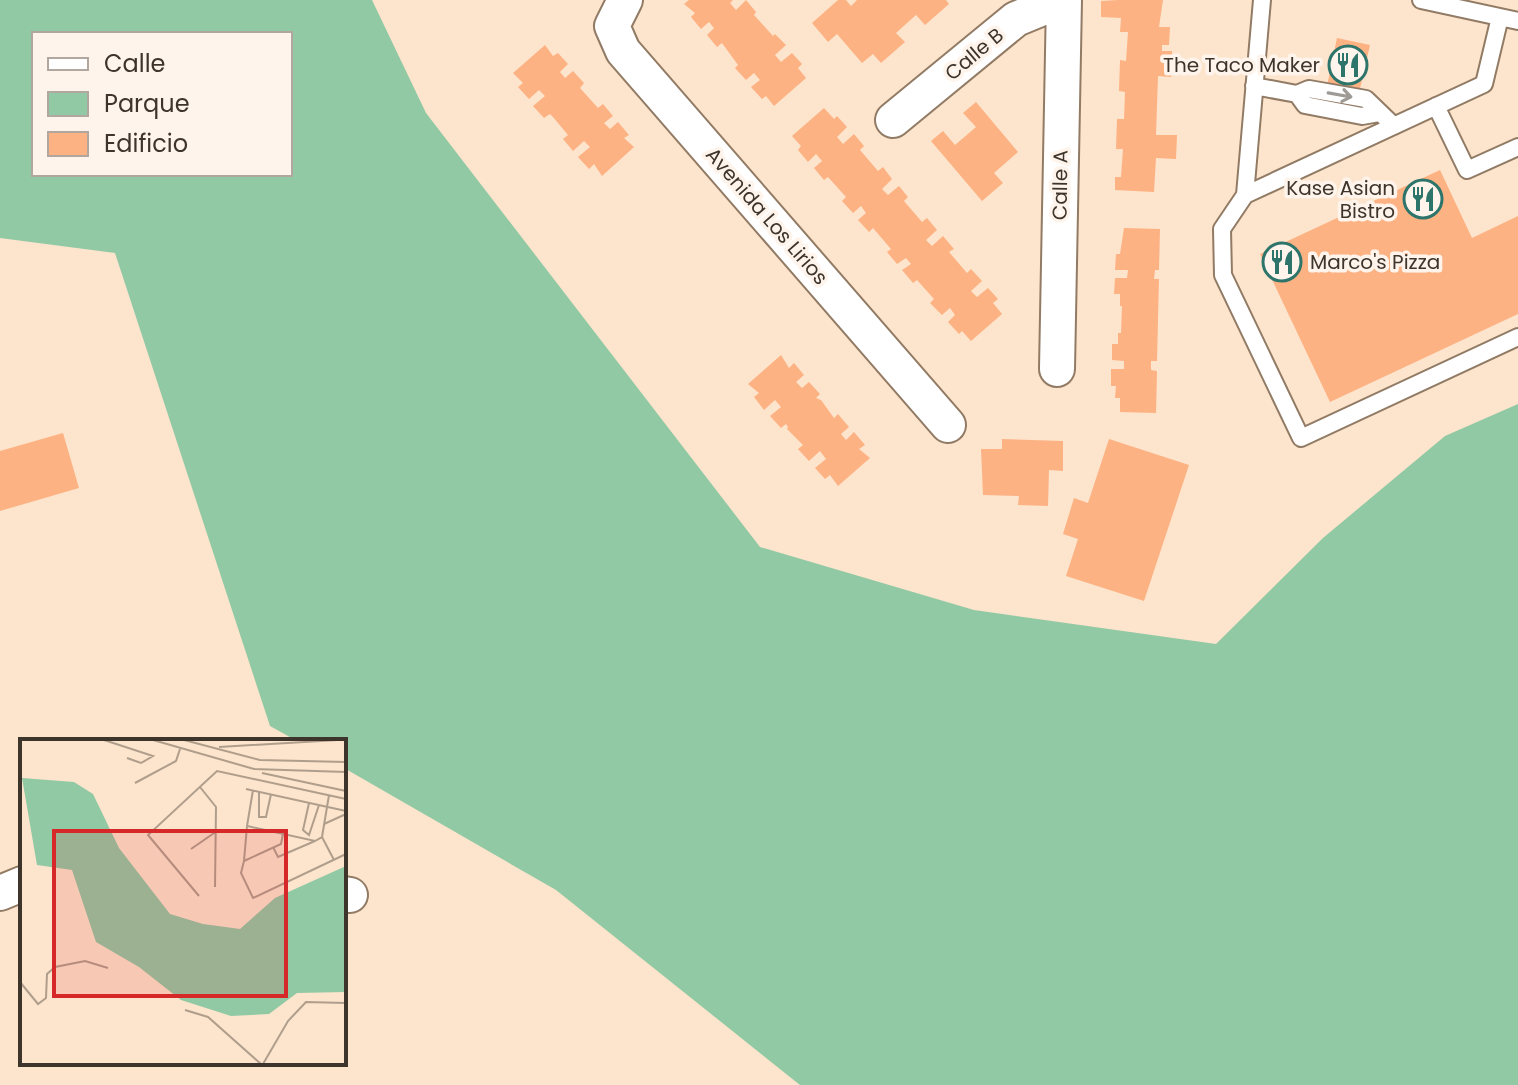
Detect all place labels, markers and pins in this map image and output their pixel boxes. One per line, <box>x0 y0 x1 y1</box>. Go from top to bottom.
restaurant icon: The Taco Maker <box>1327 44 1369 86</box>
place label: The Taco Maker <box>1163 51 1320 79</box>
place label: Kase Asian Bistro <box>1286 174 1395 225</box>
restaurant icon: Kase Asian Bistro <box>1402 178 1444 220</box>
restaurant icon: Marco's Pizza <box>1261 241 1303 283</box>
place label: Marco's Pizza <box>1310 248 1440 276</box>

